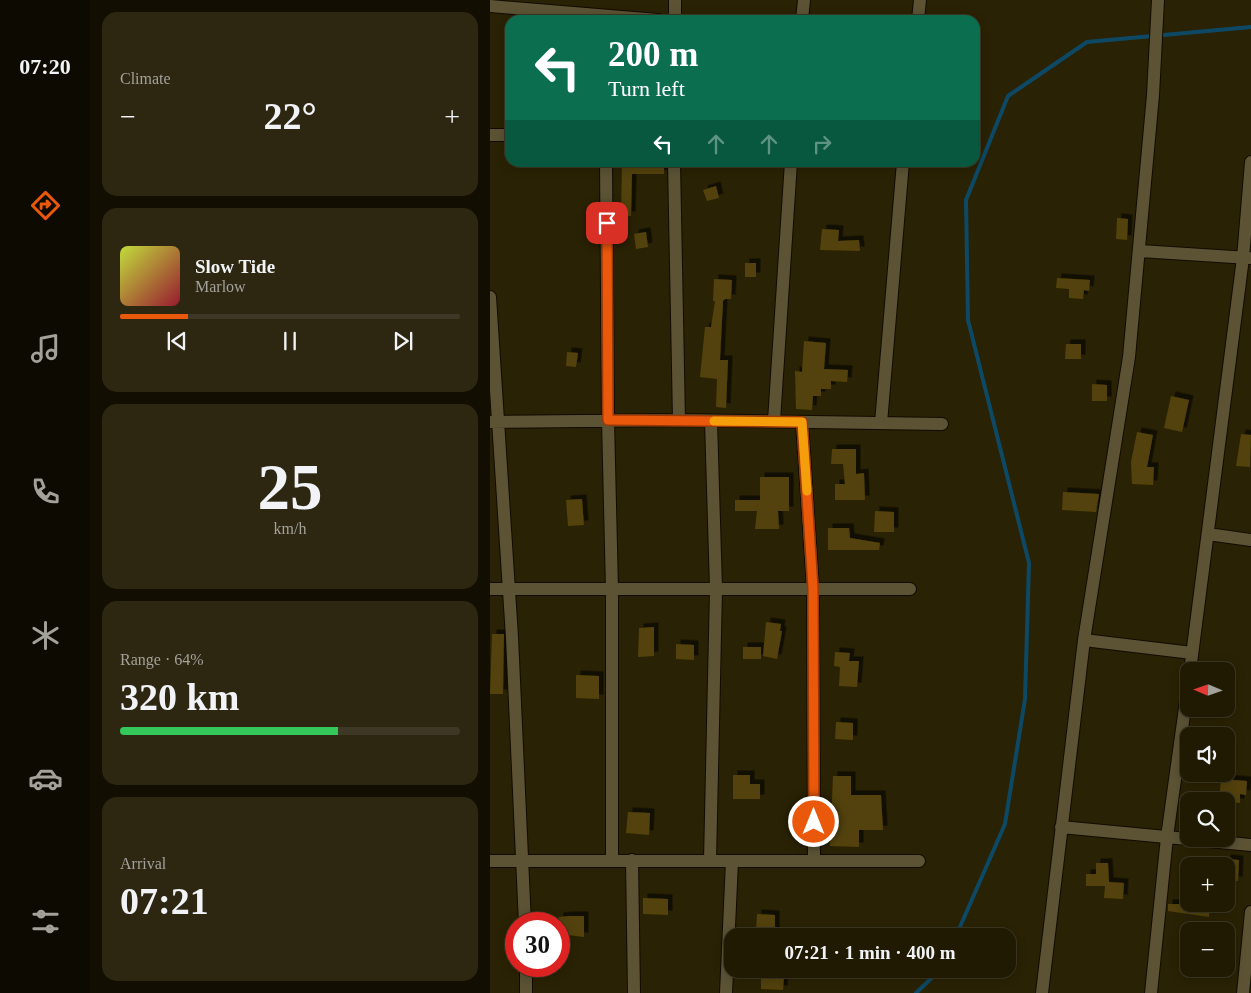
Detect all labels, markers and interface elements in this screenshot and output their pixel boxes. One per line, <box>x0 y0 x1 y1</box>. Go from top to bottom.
icon: left <box>525 35 590 100</box>
text: 200 m <box>608 35 698 74</box>
text: 07:20 <box>19 54 71 79</box>
text: Climate <box>120 70 171 87</box>
text: Turn left <box>608 76 685 101</box>
text: 22° <box>263 95 317 137</box>
text: − <box>120 101 136 132</box>
text: + <box>444 101 460 132</box>
icon: left <box>649 130 677 158</box>
icon: ahead <box>702 130 730 158</box>
icon: ahead <box>755 130 783 158</box>
icon: right <box>808 130 836 158</box>
icon: directions <box>28 188 63 223</box>
pin <box>586 202 628 244</box>
icon: arrive <box>593 209 621 237</box>
text: Slow Tide <box>195 256 275 277</box>
text: Marlow <box>195 278 246 295</box>
icon: previous <box>163 327 191 355</box>
icon: pause <box>276 327 304 355</box>
icon: next <box>389 327 417 355</box>
icon: music <box>28 331 63 366</box>
text: 25 <box>258 451 323 523</box>
icon: phone <box>28 474 63 509</box>
text: km/h <box>274 520 306 537</box>
icon: climate <box>28 618 63 653</box>
text: Range · 64% <box>120 651 204 668</box>
north arrow <box>1180 662 1235 718</box>
map controls <box>1180 662 1235 977</box>
text: 320 km <box>120 676 239 718</box>
button: sound <box>1180 727 1235 782</box>
icon: car <box>28 761 63 796</box>
button: search <box>1180 792 1235 847</box>
position arrow <box>787 795 839 847</box>
text: Arrival <box>120 855 166 872</box>
button: + <box>1180 857 1235 912</box>
text: 07:21 <box>120 880 209 922</box>
icon: filters <box>28 904 63 939</box>
speed limit sign: 30 <box>505 912 570 977</box>
button: − <box>1180 922 1235 977</box>
text: 07:21 · 1 min · 400 m <box>785 942 956 963</box>

